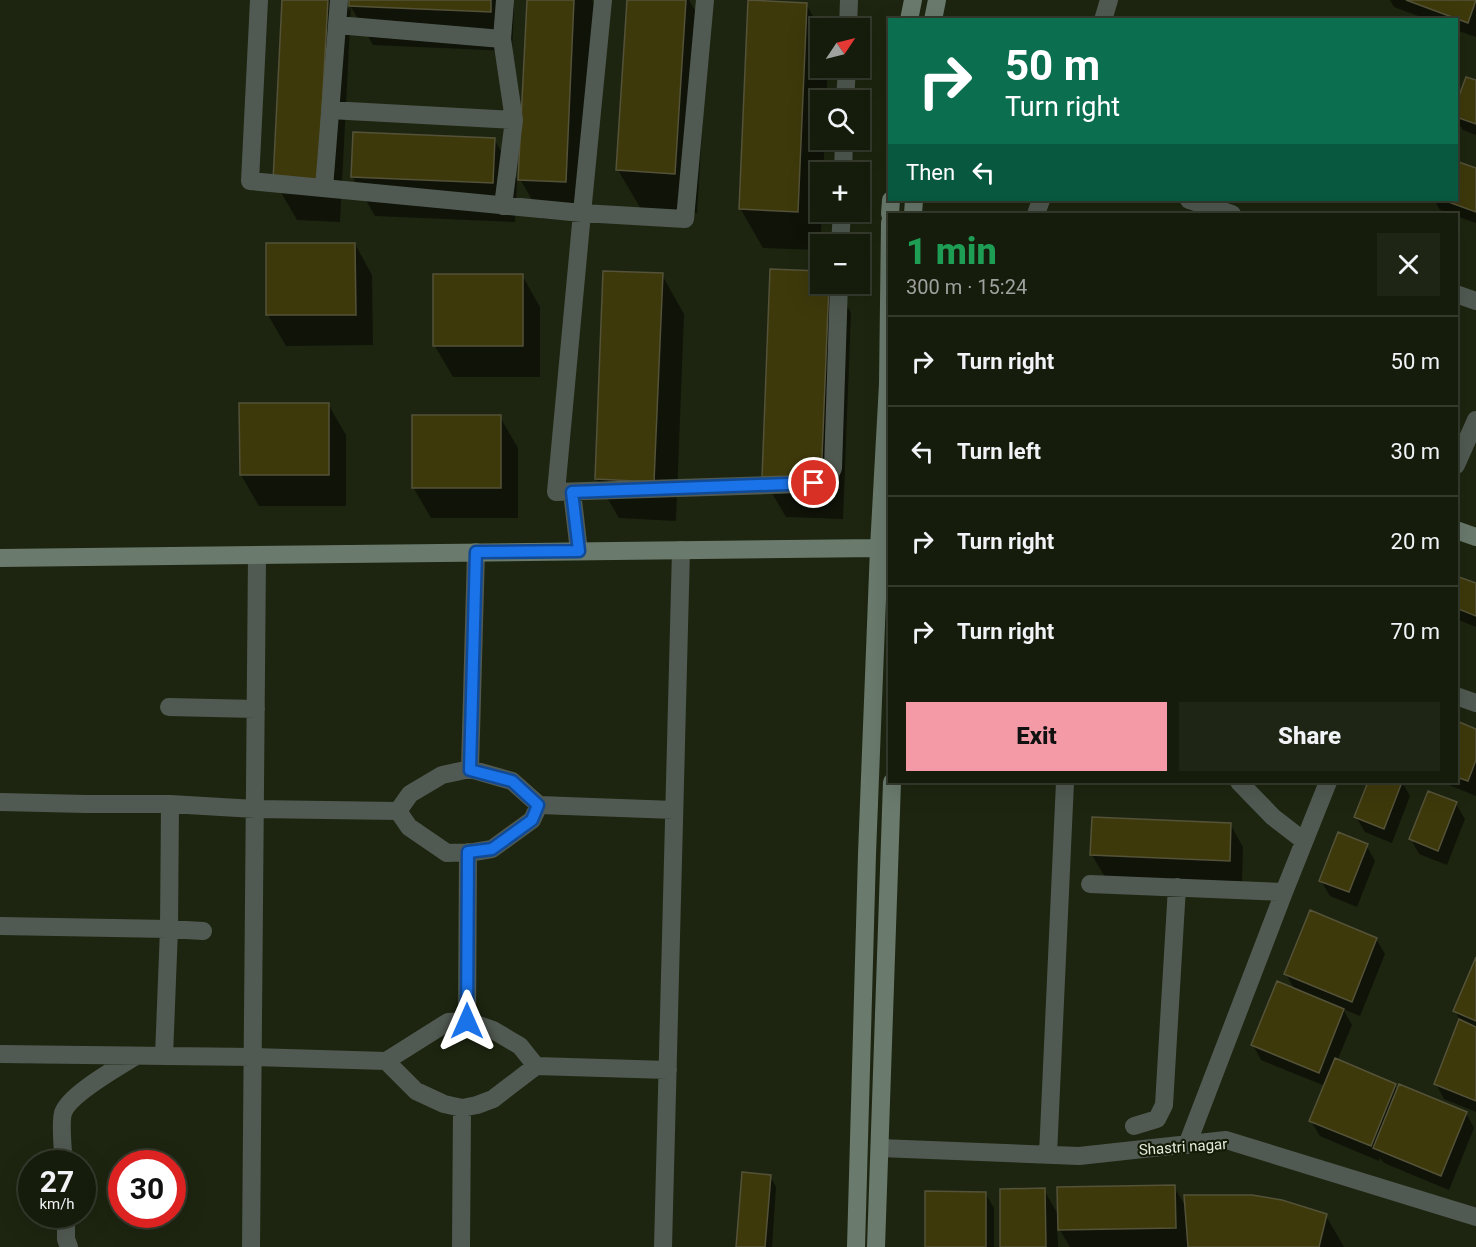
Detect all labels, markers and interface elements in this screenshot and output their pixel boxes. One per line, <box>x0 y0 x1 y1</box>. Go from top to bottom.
north arrow <box>810 18 870 78</box>
map controls <box>810 18 870 294</box>
text: 50 m <box>1005 41 1100 90</box>
icon: right <box>906 42 984 120</box>
button: search <box>810 90 870 150</box>
text: Turn right <box>1005 91 1120 123</box>
icon: left <box>967 156 1000 189</box>
text: Then <box>906 160 955 185</box>
button: + <box>810 162 870 222</box>
text: 1 min <box>906 231 997 273</box>
button: close <box>1377 233 1440 296</box>
button: − <box>810 234 870 294</box>
text: 300 m · 15:24 <box>906 275 1027 299</box>
icon: right <box>906 345 939 378</box>
text: Turn right <box>957 349 1054 374</box>
text: 50 m <box>1391 349 1440 374</box>
icon: left <box>906 435 939 468</box>
text: Turn left <box>957 439 1041 464</box>
text: 30 m <box>1391 439 1440 464</box>
pin <box>788 457 839 508</box>
icon: arrive <box>797 466 830 499</box>
icon: right <box>906 525 939 558</box>
text: Turn right <box>957 529 1054 554</box>
text: 20 m <box>1391 529 1440 554</box>
icon: right <box>906 615 939 648</box>
text: Turn right <box>957 619 1054 644</box>
text: 70 m <box>1391 619 1440 644</box>
button: Exit <box>906 702 1167 771</box>
button: Share <box>1179 702 1440 771</box>
position arrow <box>435 989 499 1053</box>
street label: Shastri nagar <box>1138 1135 1228 1159</box>
speed limit sign: 30 <box>108 1150 186 1228</box>
text: 27 <box>40 1164 74 1199</box>
text: km/h <box>39 1195 75 1213</box>

